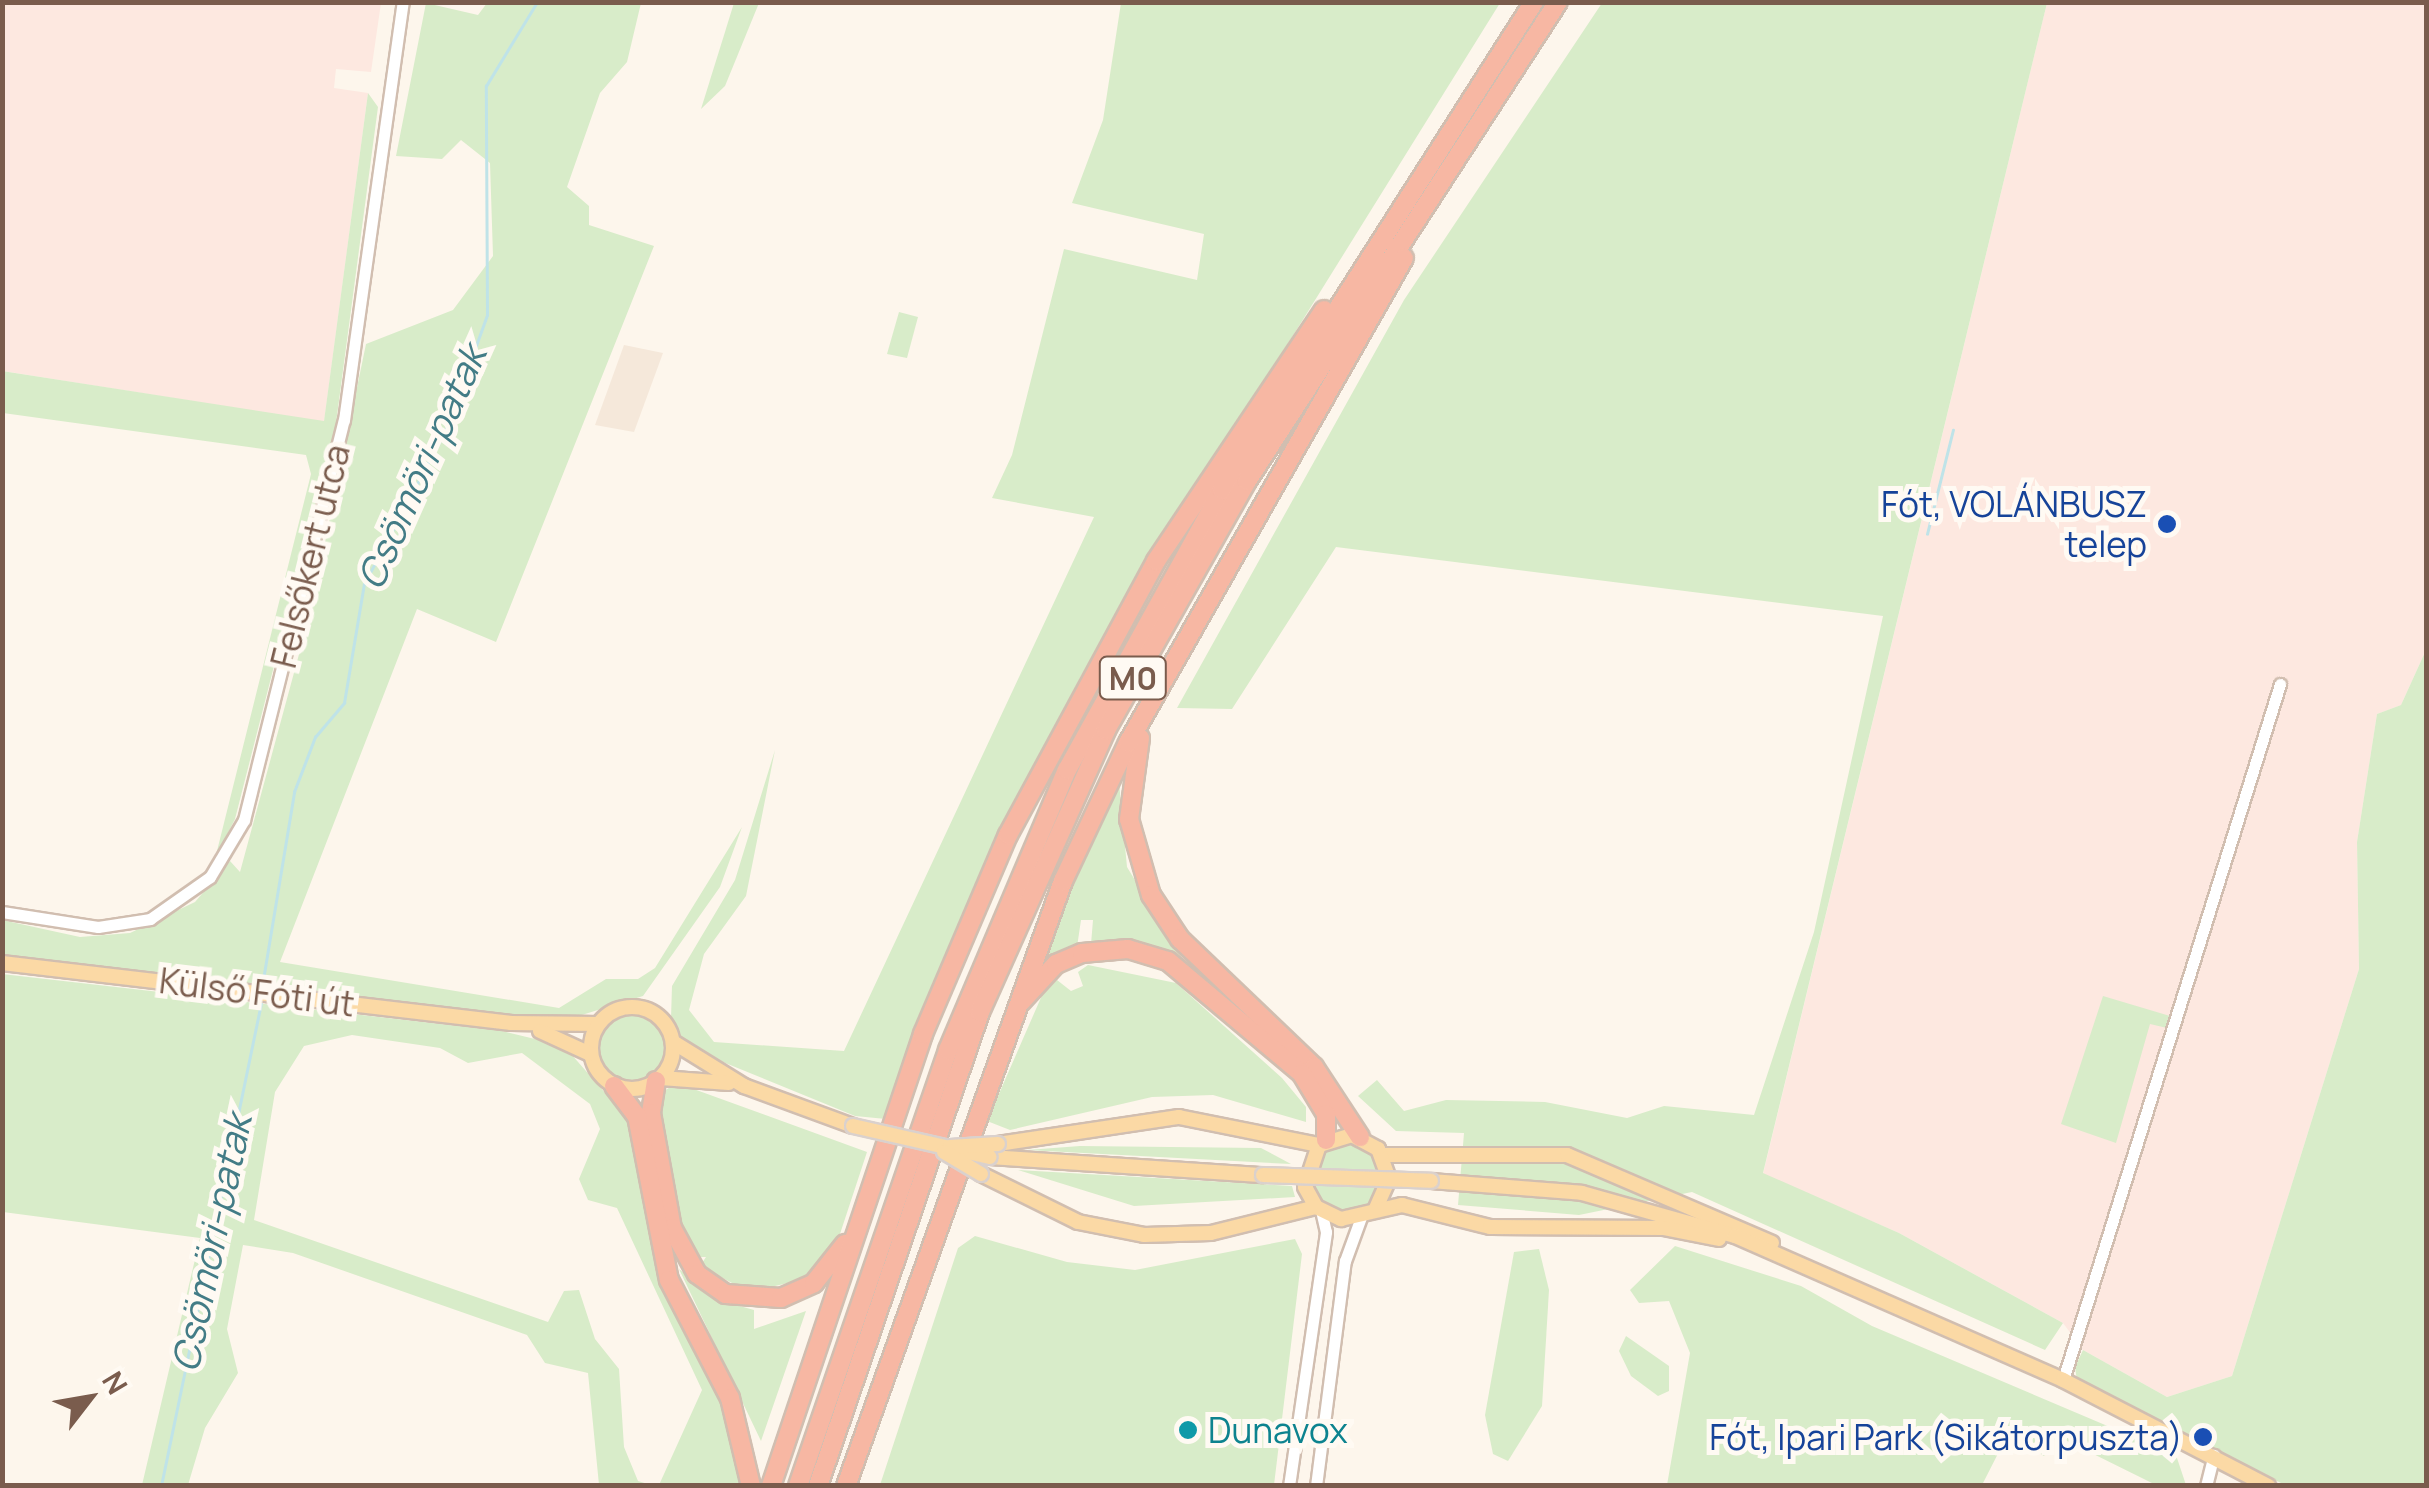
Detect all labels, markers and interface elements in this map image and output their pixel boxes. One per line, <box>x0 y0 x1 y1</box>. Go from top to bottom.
water label: Csömöri-patak <box>347 338 495 596</box>
street label: Felsőkert utca <box>262 440 358 672</box>
place label: Fót, VOLÁNBUSZ telep <box>1881 483 2147 565</box>
marker: Fót, VOLÁNBUSZ telep <box>2156 513 2178 535</box>
road number: M0 <box>1098 651 1168 705</box>
street label: Külső Fóti út <box>157 959 357 1025</box>
water label: Csömöri-patak <box>162 1110 260 1376</box>
north arrow <box>40 1348 140 1448</box>
text: N <box>94 1364 137 1401</box>
place label: Dunavox <box>1208 1409 1348 1451</box>
place label: Fót, Ipari Park (Sikátorpuszta) <box>1709 1416 2183 1458</box>
marker: Dunavox <box>1177 1419 1199 1441</box>
marker: Fót, Ipari Park (Sikátorpuszta) <box>2192 1426 2214 1448</box>

